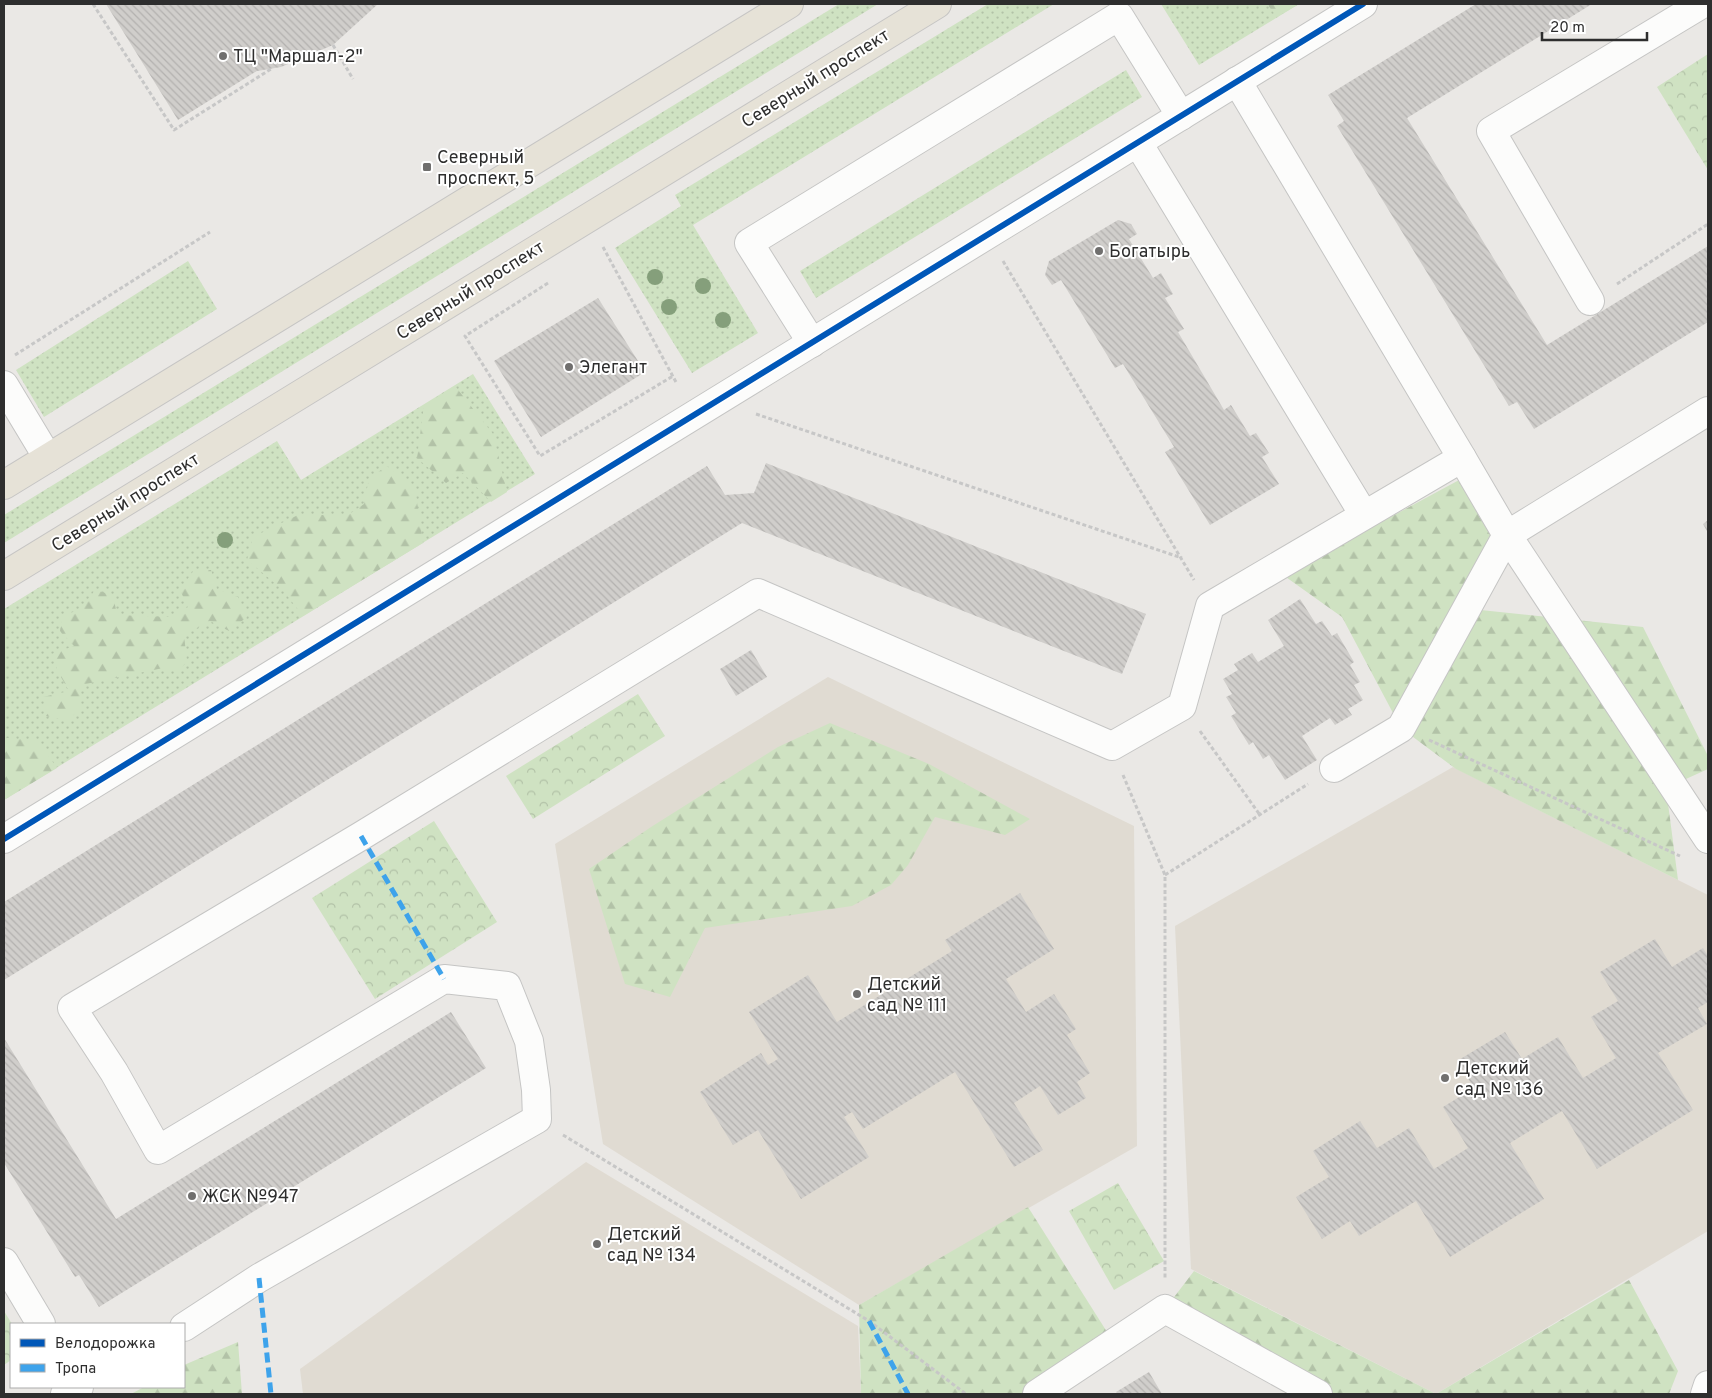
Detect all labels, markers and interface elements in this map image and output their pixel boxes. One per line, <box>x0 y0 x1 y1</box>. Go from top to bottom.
scale bar <box>1542 10 1647 42</box>
text: 20 m <box>1550 19 1585 38</box>
street label: Северный проспект <box>738 24 894 134</box>
place label: ТЦ "Маршал-2" <box>233 46 363 69</box>
marker: ТЦ "Маршал-2" <box>217 50 229 62</box>
place label: Северный проспект, 5 <box>437 147 535 191</box>
marker: Северный проспект, 5 <box>421 161 433 173</box>
street label: Северный проспект <box>393 236 549 346</box>
place label: Богатырь <box>1109 241 1190 264</box>
marker: Богатырь <box>1093 245 1105 257</box>
place label: Элегант <box>579 357 647 380</box>
marker: Элегант <box>563 361 575 373</box>
street label: Северный проспект <box>48 448 204 558</box>
place label: Детский сад № 111 <box>867 974 947 1018</box>
marker: Детский сад № 111 <box>851 988 863 1000</box>
place label: Детский сад № 136 <box>1455 1058 1543 1102</box>
marker: Детский сад № 136 <box>1439 1072 1451 1084</box>
place label: ЖСК №947 <box>202 1186 298 1209</box>
marker: ЖСК №947 <box>186 1190 198 1202</box>
place label: Детский сад № 134 <box>607 1224 696 1268</box>
marker: Детский сад № 134 <box>591 1238 603 1250</box>
legend <box>10 1323 185 1388</box>
text: Велодорожка <box>55 1335 155 1354</box>
text: Тропа <box>55 1360 96 1379</box>

